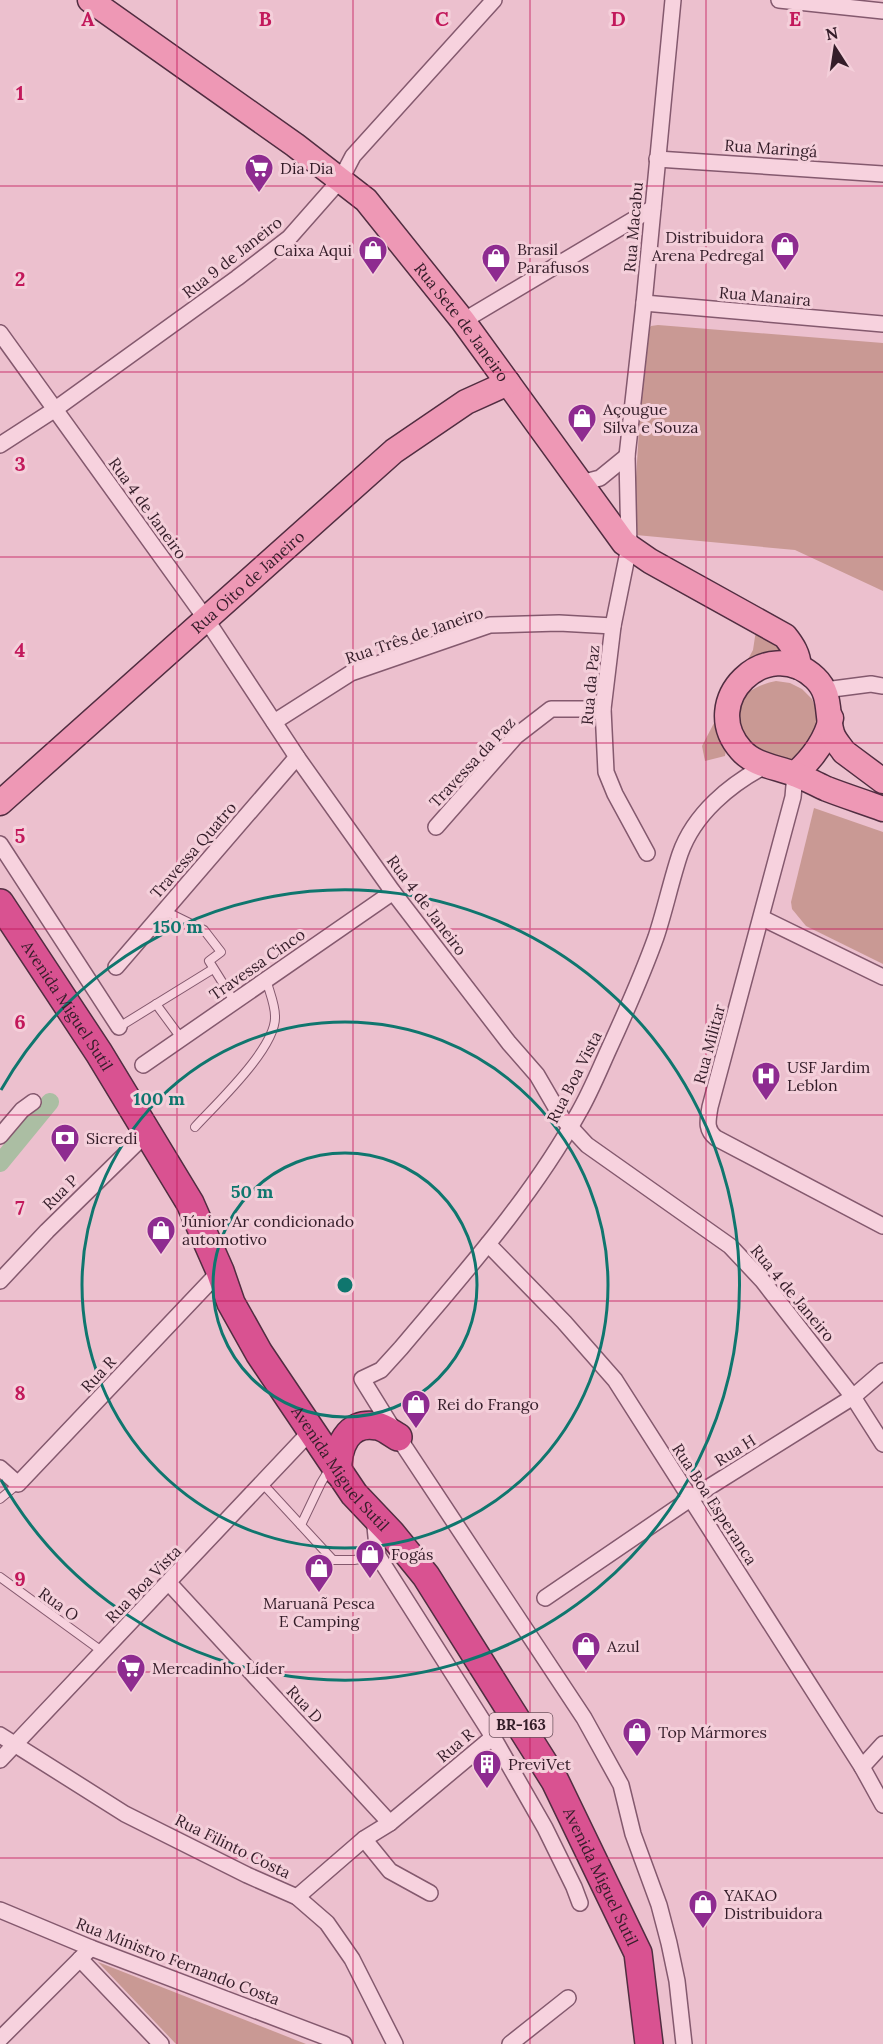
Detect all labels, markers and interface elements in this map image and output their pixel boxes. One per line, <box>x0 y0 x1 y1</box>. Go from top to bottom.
text: A <box>81 6 95 31</box>
text: B <box>258 6 272 31</box>
text: C <box>435 6 449 31</box>
text: D <box>610 6 626 31</box>
text: E <box>789 6 801 31</box>
north arrow <box>805 18 865 78</box>
text: N <box>824 22 840 44</box>
text: 1 <box>16 80 24 105</box>
street label: Rua Maringá <box>724 135 818 161</box>
supermarket icon: Dia Dia <box>243 152 275 194</box>
place label: Dia Dia <box>280 158 334 178</box>
street label: Rua Macabu <box>619 181 647 273</box>
street label: Rua 9 de Janeiro <box>178 212 286 302</box>
place label: Distribuidora Arena Pedregal <box>651 227 764 265</box>
shop icon: Distribuidora Arena Pedregal <box>769 230 801 272</box>
shop icon: Caixa Aqui <box>357 234 389 276</box>
place label: Brasil Parafusos <box>517 239 589 277</box>
place label: Caixa Aqui <box>274 240 352 260</box>
shop icon: Brasil Parafusos <box>480 242 512 284</box>
street label: Rua Sete de Janeiro <box>410 258 514 385</box>
text: 2 <box>15 266 25 291</box>
street label: Rua Manaira <box>718 282 812 310</box>
place label: Açougue Silva e Souza <box>602 399 698 437</box>
shop icon: Açougue Silva e Souza <box>566 402 598 444</box>
text: 3 <box>14 451 26 476</box>
street label: Rua 4 de Janeiro <box>105 453 191 563</box>
street label: Rua Oito de Janeiro <box>187 526 308 638</box>
street label: Rua Três de Janeiro <box>342 602 486 668</box>
text: 4 <box>15 637 26 662</box>
street label: Rua da Paz <box>577 644 603 726</box>
street label: Travessa da Paz <box>425 712 519 812</box>
street label: Travessa Quatro <box>146 798 240 902</box>
text: 5 <box>15 823 26 848</box>
street label: Rua 4 de Janeiro <box>383 851 471 959</box>
text: 150 m <box>153 915 203 938</box>
street label: Travessa Cinco <box>205 924 309 1004</box>
street label: Avenida Miguel Sutil <box>17 936 117 1074</box>
street label: Rua Militar <box>689 1002 729 1086</box>
text: 6 <box>14 1009 26 1034</box>
street label: Rua Boa Vista <box>542 1028 606 1126</box>
place label: USF Jardim Leblon <box>787 1057 870 1095</box>
hospital icon: USF Jardim Leblon <box>750 1060 782 1102</box>
text: 100 m <box>133 1087 185 1110</box>
bank icon: Sicredi <box>49 1122 81 1164</box>
place label: Sicredi <box>86 1128 137 1148</box>
street label: Rua P <box>38 1170 82 1214</box>
text: 50 m <box>231 1180 274 1203</box>
text: 7 <box>15 1195 25 1220</box>
place label: Júnior Ar condicionado automotivo <box>181 1211 354 1249</box>
shop icon: Júnior Ar condicionado automotivo <box>145 1214 177 1256</box>
street label: Rua 4 de Janeiro <box>747 1240 839 1346</box>
centre of rings <box>335 1275 355 1295</box>
street label: Rua R <box>76 1351 120 1396</box>
text: 8 <box>14 1380 26 1405</box>
shop icon: Rei do Frango <box>400 1388 432 1430</box>
place label: Rei do Frango <box>437 1394 539 1414</box>
street label: Avenida Miguel Sutil <box>287 1401 394 1535</box>
street label: Rua H <box>711 1430 759 1470</box>
street label: Rua Boa Esperanca <box>668 1439 762 1569</box>
shop icon: Fogás <box>354 1538 386 1580</box>
street label: Rua Boa Vista <box>101 1541 185 1627</box>
place label: Fogás <box>391 1544 433 1564</box>
shop icon: Maruanã Pesca E Camping <box>303 1552 335 1594</box>
text: 9 <box>14 1566 26 1591</box>
street label: Rua O <box>35 1583 83 1625</box>
place label: Maruanã Pesca E Camping <box>263 1593 375 1631</box>
shop icon: Azul <box>570 1630 602 1672</box>
place label: Azul <box>606 1636 640 1656</box>
supermarket icon: Mercadinho Líder <box>115 1652 147 1694</box>
place label: Mercadinho Líder <box>152 1658 285 1678</box>
street label: Rua D <box>283 1681 327 1727</box>
road number: BR-163 <box>490 1713 552 1737</box>
shop icon: Top Mármores <box>621 1716 653 1758</box>
place label: Top Mármores <box>658 1722 767 1742</box>
street label: Rua R <box>432 1723 478 1766</box>
building icon: PreviVet <box>471 1748 503 1790</box>
place label: PreviVet <box>508 1754 572 1774</box>
street label: Avenida Miguel Sutil <box>559 1803 643 1949</box>
street label: Rua Filinto Costa <box>172 1809 294 1883</box>
place label: YAKAO Distribuidora <box>723 1885 823 1923</box>
shop icon: YAKAO Distribuidora <box>687 1888 719 1930</box>
street label: Rua Ministro Fernando Costa <box>73 1913 283 2009</box>

